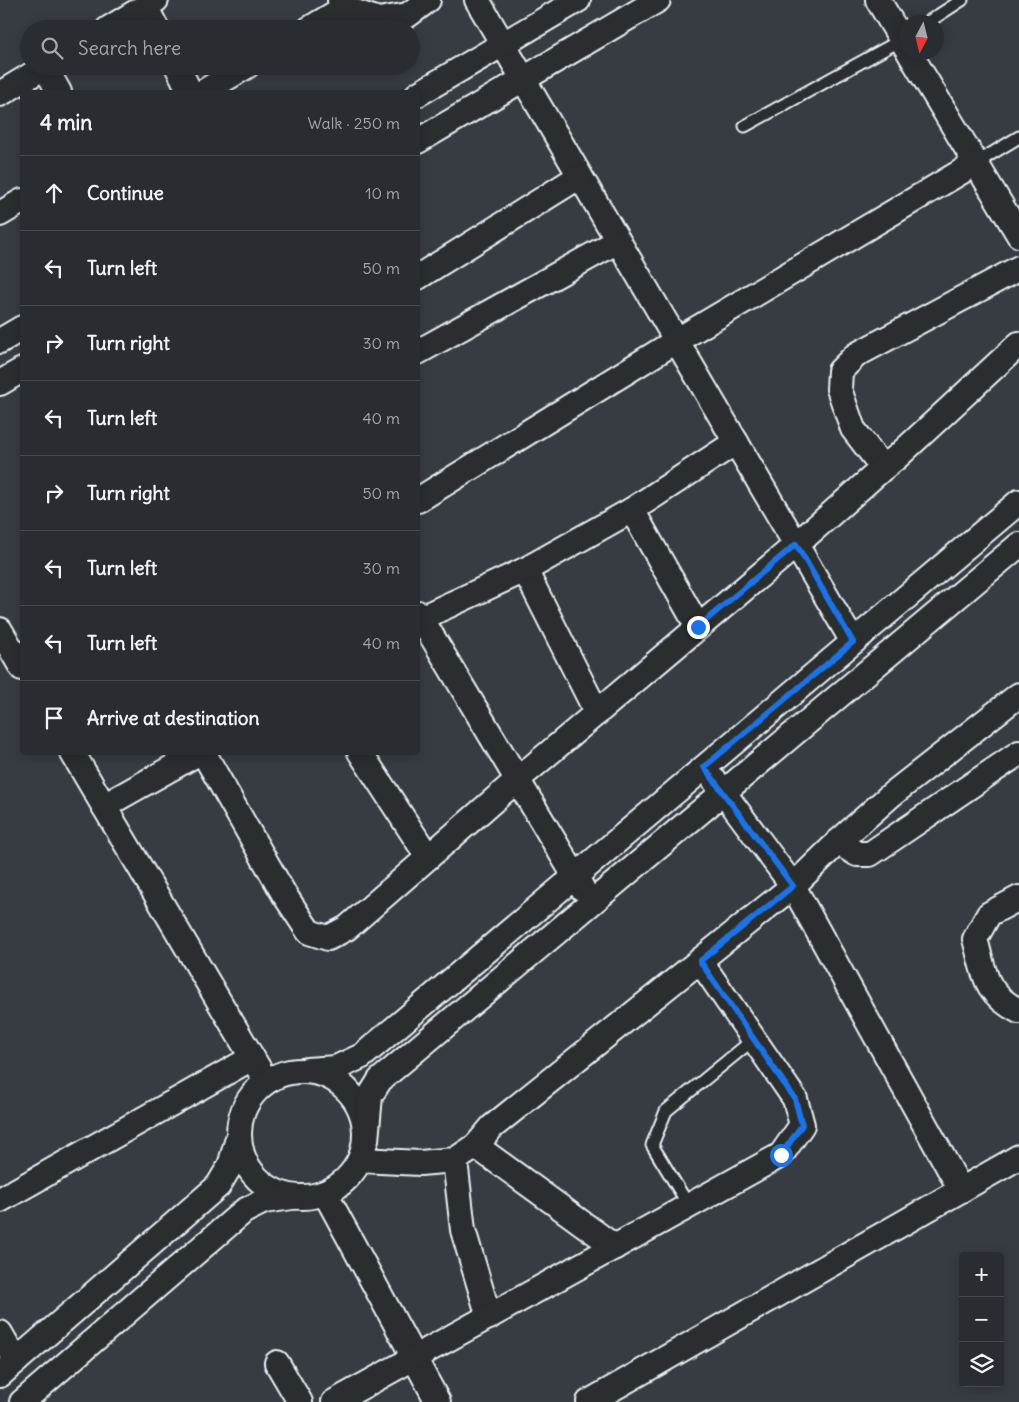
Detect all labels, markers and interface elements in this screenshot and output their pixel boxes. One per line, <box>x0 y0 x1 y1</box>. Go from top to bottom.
north arrow <box>899 15 944 60</box>
search box <box>20 20 420 75</box>
icon: search <box>38 34 66 62</box>
text: Search here <box>78 36 181 60</box>
text: 4 min <box>40 109 92 136</box>
text: Walk · 250 m <box>308 113 400 133</box>
icon: ahead <box>40 179 68 207</box>
text: Continue <box>87 181 164 205</box>
text: 10 m <box>365 183 400 203</box>
icon: left <box>40 254 68 282</box>
text: Turn left <box>87 256 157 280</box>
text: 50 m <box>362 258 400 278</box>
icon: right <box>40 329 68 357</box>
text: Turn right <box>87 331 170 355</box>
text: 30 m <box>363 333 400 353</box>
icon: left <box>40 404 68 432</box>
text: Turn left <box>87 406 157 430</box>
text: 40 m <box>362 408 400 428</box>
icon: right <box>40 479 68 507</box>
text: Turn right <box>87 481 170 505</box>
text: 50 m <box>362 483 400 503</box>
icon: left <box>40 554 68 582</box>
text: Turn left <box>87 556 157 580</box>
text: 30 m <box>363 558 400 578</box>
route end <box>687 616 710 639</box>
icon: left <box>40 629 68 657</box>
text: Turn left <box>87 631 157 655</box>
text: 40 m <box>362 633 400 653</box>
icon: arrive <box>40 704 68 732</box>
text: Arrive at destination <box>87 706 260 730</box>
route start <box>770 1144 793 1167</box>
map controls <box>959 1252 1004 1387</box>
button: + <box>959 1252 1004 1297</box>
button: − <box>959 1297 1004 1342</box>
button: layers <box>959 1342 1004 1387</box>

